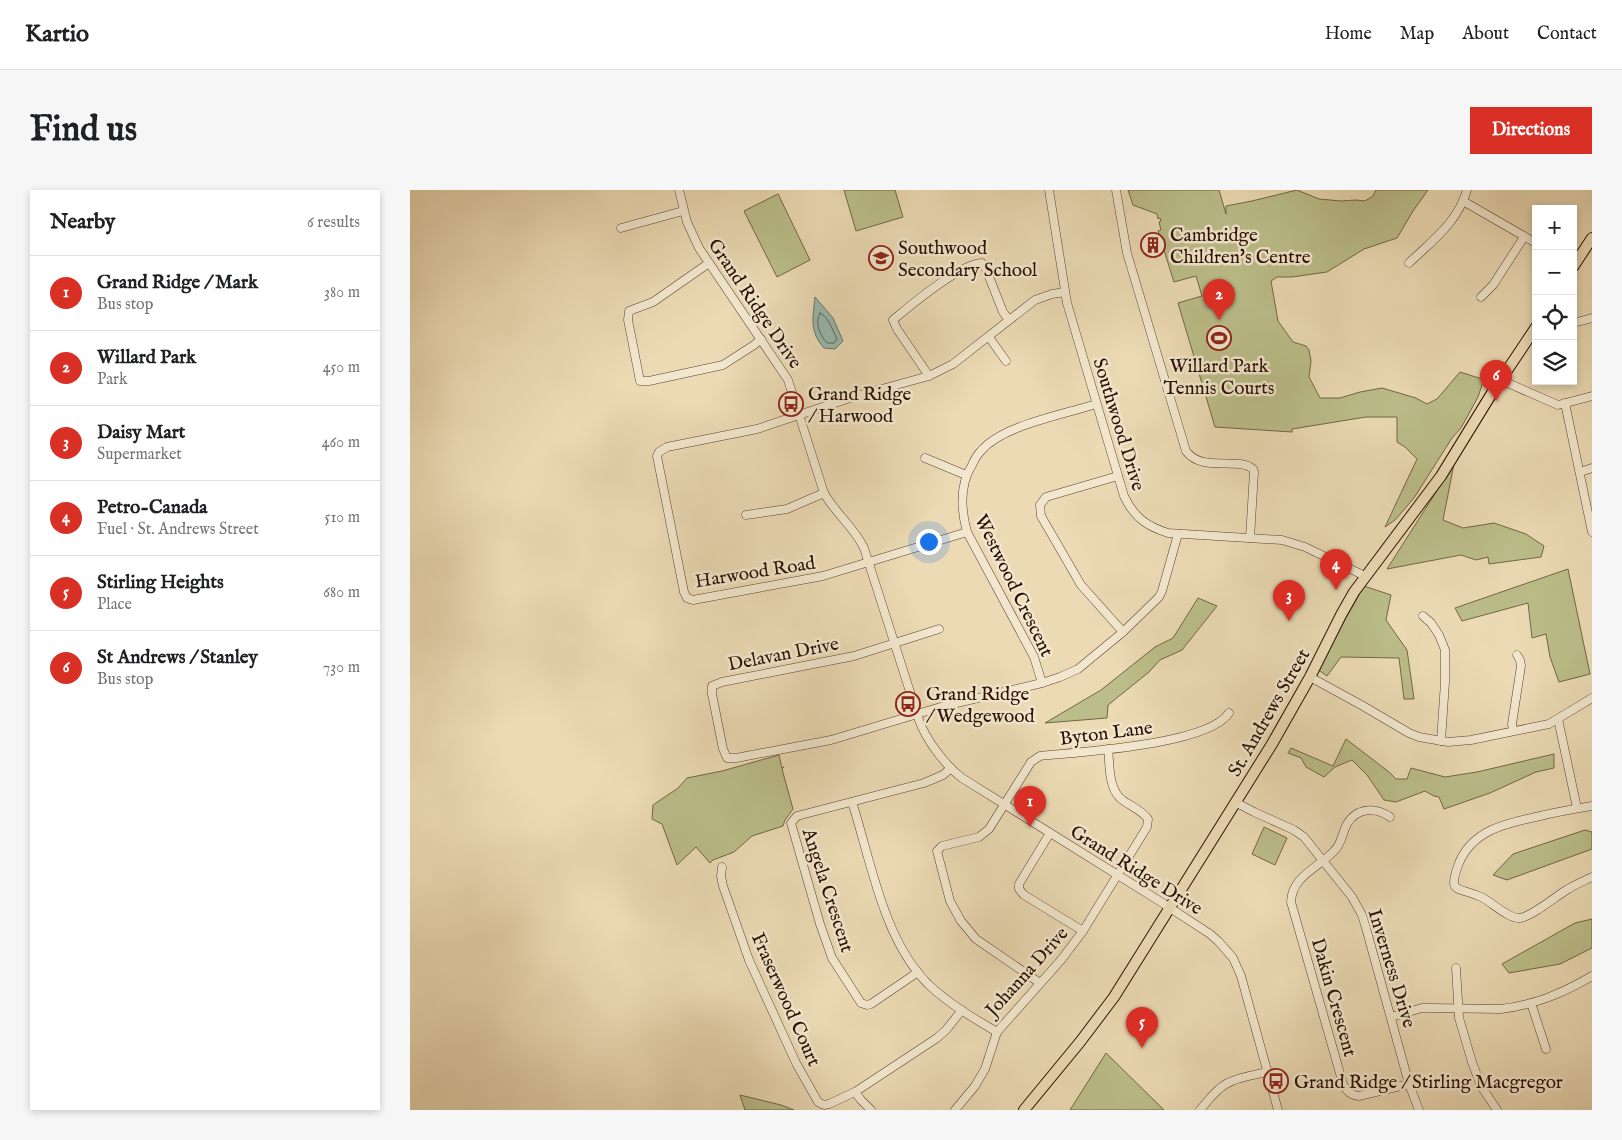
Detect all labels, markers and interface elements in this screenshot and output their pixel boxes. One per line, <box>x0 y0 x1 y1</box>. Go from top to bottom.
text: Kartio <box>25 19 89 50</box>
text: Home <box>1325 23 1372 46</box>
text: Map <box>1400 23 1434 46</box>
text: About <box>1462 23 1509 46</box>
text: Contact <box>1537 23 1597 46</box>
button: Directions <box>1470 107 1592 154</box>
text: Find us <box>30 108 137 153</box>
map controls <box>1532 205 1577 385</box>
button: + <box>1532 205 1577 250</box>
text: Nearby <box>50 209 115 236</box>
text: 6 results <box>307 213 360 233</box>
place label: Cambridge Children's Centre <box>1170 224 1311 270</box>
building icon: Cambridge Children's Centre <box>1140 232 1166 258</box>
street label: Grand Ridge Drive <box>702 235 807 374</box>
place label: Southwood Secondary School <box>898 237 1038 283</box>
school or university icon: Southwood Secondary School <box>868 245 894 271</box>
button: − <box>1532 250 1577 295</box>
text: Grand Ridge / Mark <box>97 271 258 295</box>
pin: 2 <box>1203 279 1235 320</box>
text: 1 <box>63 283 69 303</box>
text: 380 m <box>324 283 360 303</box>
text: Bus stop <box>97 295 153 315</box>
button: locate <box>1532 295 1577 340</box>
sports icon: Willard Park Tennis Courts <box>1206 325 1232 351</box>
button: layers <box>1532 340 1577 385</box>
text: Willard Park <box>97 346 196 370</box>
street label: Southwood Drive <box>1087 355 1150 494</box>
place label: Willard Park Tennis Courts <box>1164 355 1274 401</box>
text: 2 <box>62 358 70 378</box>
text: 450 m <box>323 358 360 378</box>
pin: 6 <box>1480 360 1512 401</box>
text: Park <box>97 370 127 390</box>
place label: Grand Ridge / Harwood <box>808 383 911 429</box>
bus stop icon: Grand Ridge / Harwood <box>778 391 804 417</box>
text: Daisy Mart <box>97 421 185 445</box>
text: 3 <box>63 433 69 453</box>
text: 460 m <box>322 433 360 453</box>
text: Supermarket <box>97 445 182 465</box>
text: Petro-Canada <box>97 496 207 520</box>
text: 4 <box>62 508 70 528</box>
text: 510 m <box>325 508 360 528</box>
street label: Westwood Crescent <box>968 511 1058 661</box>
text: Fuel · St. Andrews Street <box>97 520 259 540</box>
your location <box>916 529 942 555</box>
pin: 4 <box>1320 549 1352 590</box>
street label: Harwood Road <box>693 551 818 594</box>
text: Stirling Heights <box>97 571 224 595</box>
pin: 3 <box>1273 580 1305 621</box>
text: 5 <box>63 583 69 603</box>
text: 680 m <box>323 583 360 603</box>
text: Place <box>97 595 132 615</box>
street label: Delavan Drive <box>726 632 841 677</box>
street label: St. Andrews Street <box>1223 644 1316 781</box>
text: St Andrews / Stanley <box>97 646 258 670</box>
text: 6 <box>63 658 69 678</box>
text: 730 m <box>323 658 360 678</box>
text: Bus stop <box>97 670 153 690</box>
place label: Grand Ridge / Wedgewood <box>926 683 1035 729</box>
bus stop icon: Grand Ridge / Wedgewood <box>895 691 921 717</box>
street label: Byton Lane <box>1058 716 1154 752</box>
pin: 1 <box>1014 786 1046 827</box>
street label: Grand Ridge Drive <box>1065 820 1207 921</box>
street label: Angela Crescent <box>795 825 859 956</box>
street label: Inverness Drive <box>1362 906 1421 1031</box>
street label: Johanna Drive <box>980 922 1074 1024</box>
street label: Fraserwood Court <box>745 929 826 1071</box>
street label: Dakin Crescent <box>1305 935 1362 1060</box>
pin: 5 <box>1126 1007 1158 1048</box>
bus stop icon: Grand Ridge / Stirling Macgregor <box>1263 1068 1289 1094</box>
place label: Grand Ridge / Stirling Macgregor <box>1294 1071 1563 1095</box>

